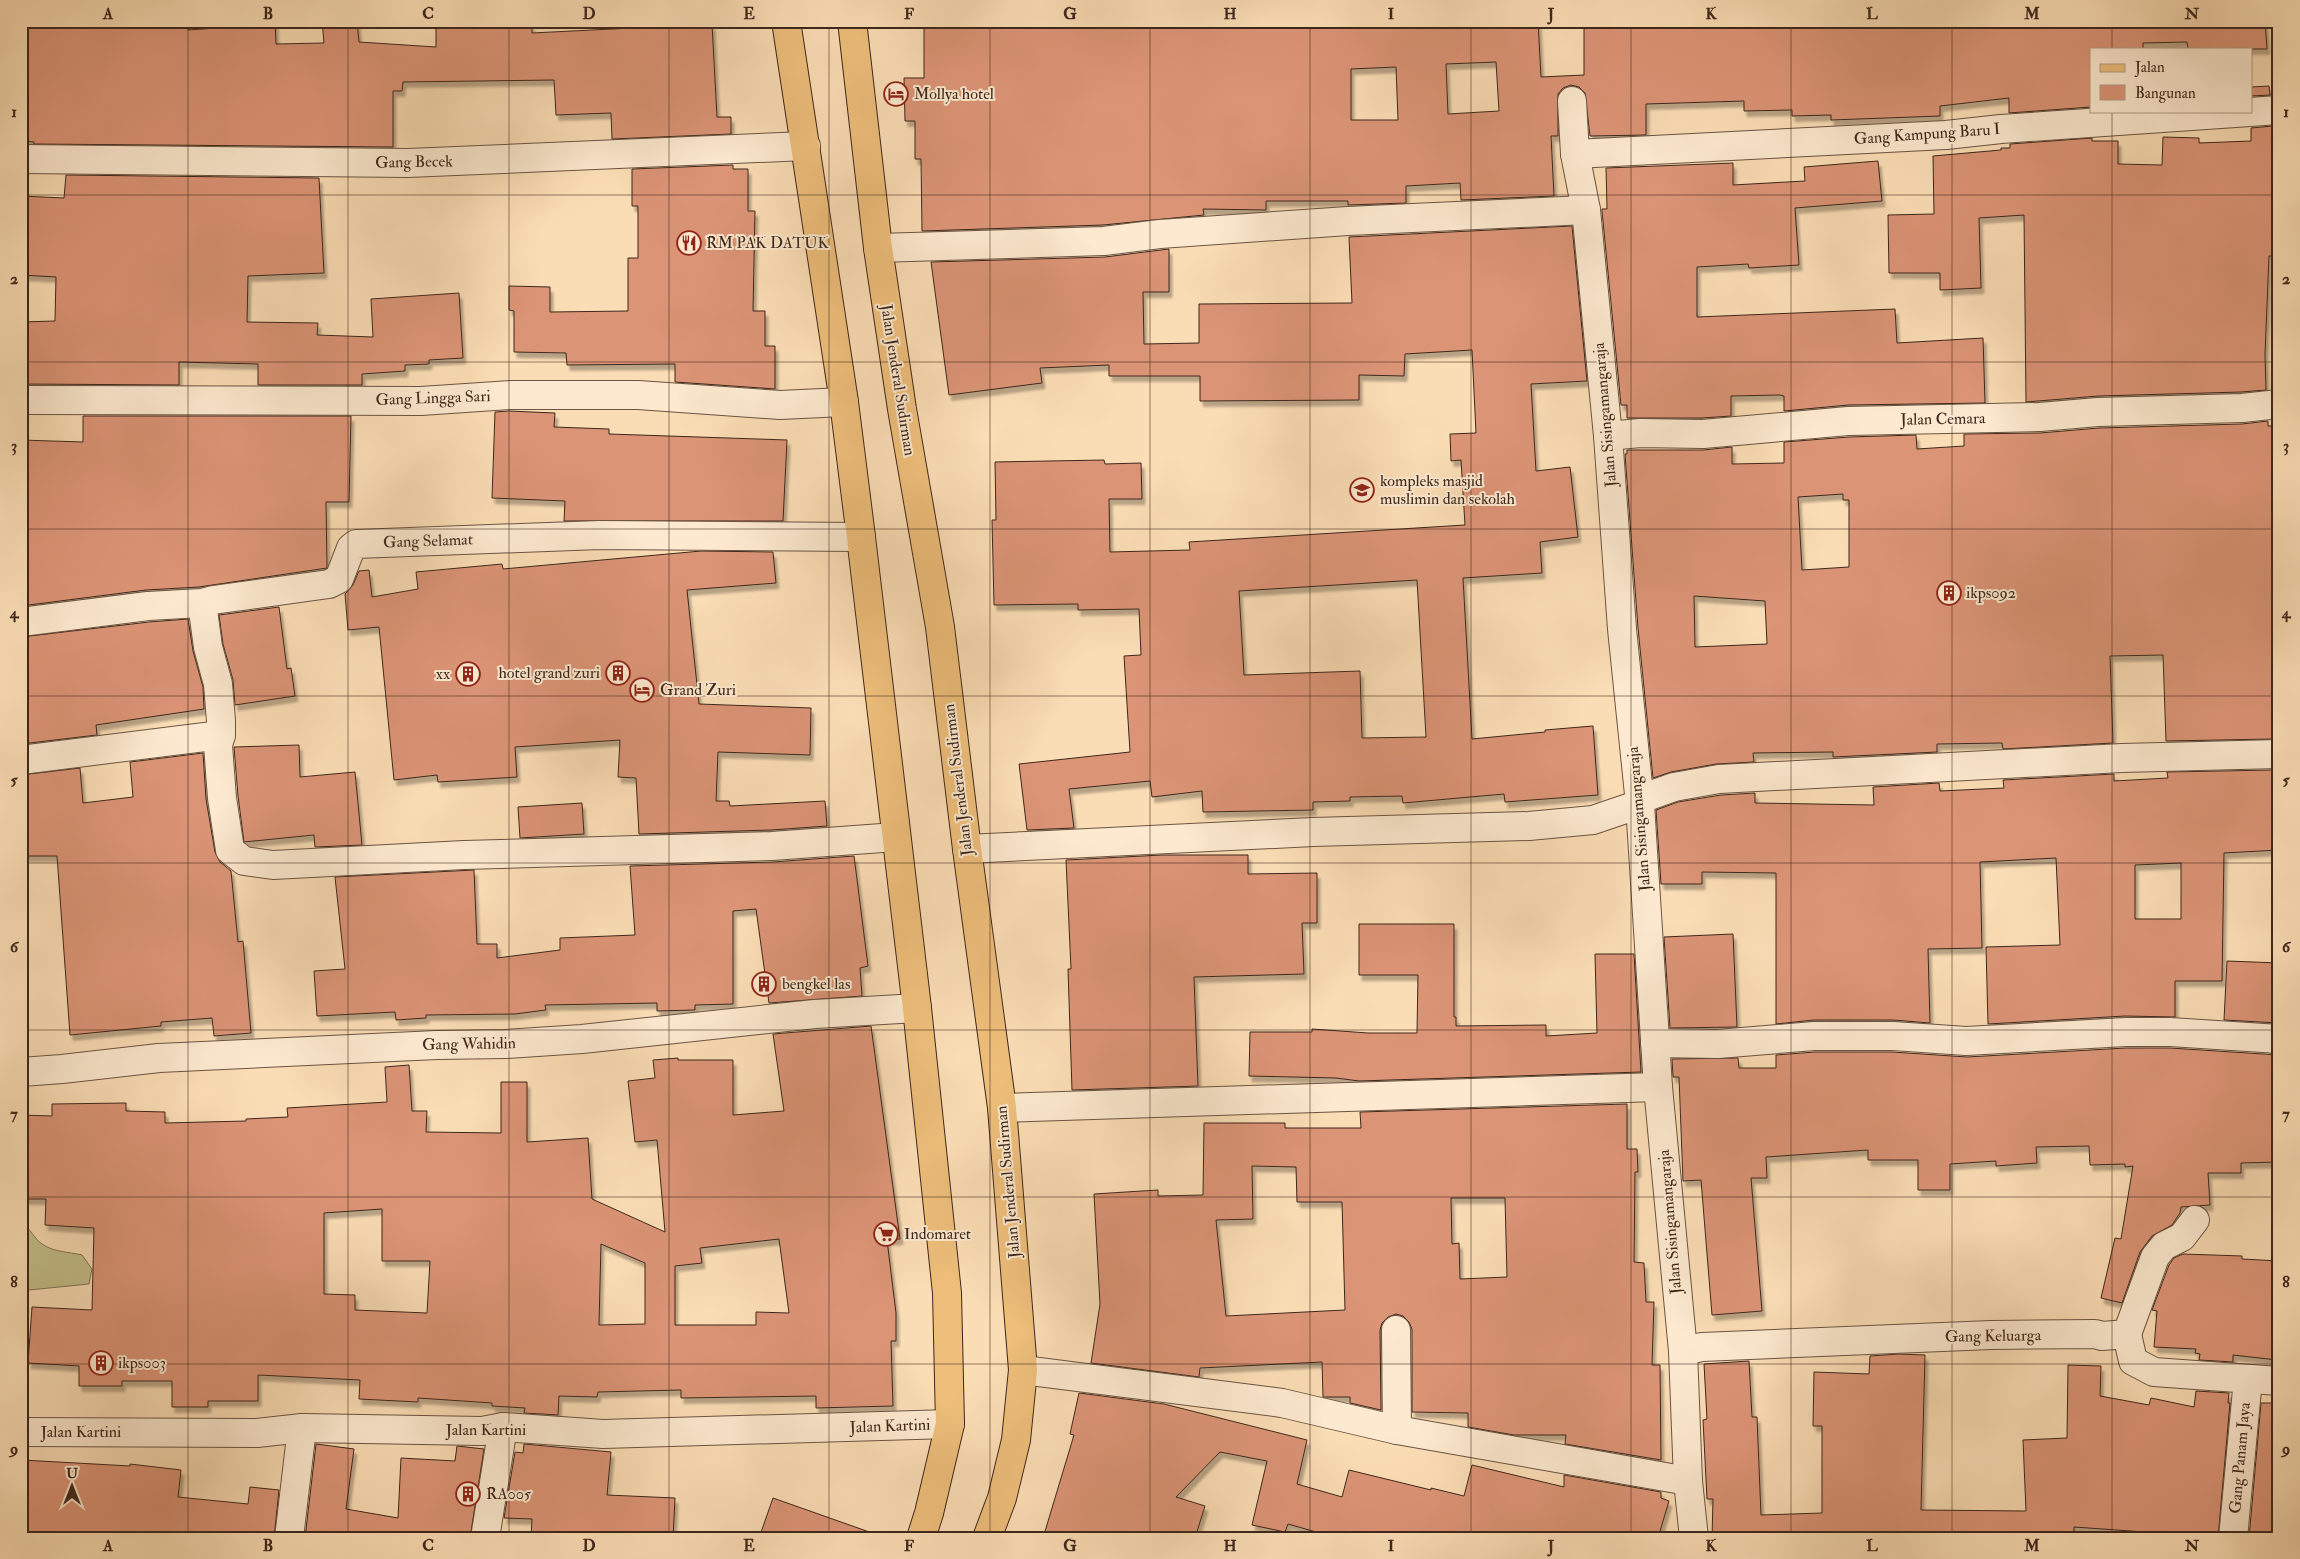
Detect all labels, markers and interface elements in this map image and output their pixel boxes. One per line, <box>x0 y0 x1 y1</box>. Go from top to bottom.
text: A <box>102 4 114 24</box>
text: B <box>263 4 273 24</box>
text: C <box>422 4 434 24</box>
text: D <box>582 4 596 24</box>
text: E <box>743 4 755 24</box>
text: F <box>904 4 914 24</box>
text: G <box>1063 4 1077 24</box>
text: H <box>1223 4 1237 24</box>
text: I <box>1388 4 1395 24</box>
text: J <box>1547 4 1555 25</box>
text: K <box>1705 4 1717 24</box>
text: L <box>1866 4 1878 24</box>
text: M <box>2023 4 2040 24</box>
text: N <box>2184 4 2200 24</box>
legend <box>2090 48 2252 112</box>
text: Jalan <box>2134 58 2165 78</box>
hotel icon: Mollya hotel <box>883 81 909 107</box>
place label: Mollya hotel <box>914 84 994 104</box>
text: Bangunan <box>2135 84 2196 103</box>
text: 1 <box>11 102 17 122</box>
text: 1 <box>2283 102 2289 122</box>
street label: Gang Kampung Baru I <box>1853 119 2001 150</box>
street label: Gang Becek <box>375 151 453 173</box>
restaurant icon: RM PAK DATUK <box>676 230 702 256</box>
place label: RM PAK DATUK <box>706 233 830 253</box>
text: 2 <box>10 269 18 289</box>
text: 2 <box>2282 269 2290 289</box>
street label: Jalan Jenderal Sudirman <box>875 302 920 457</box>
street label: Jalan Sisingamangaraja <box>1589 341 1622 489</box>
street label: Gang Lingga Sari <box>375 386 491 410</box>
street label: Jalan Cemara <box>1899 408 1986 431</box>
text: 3 <box>11 436 17 456</box>
text: 3 <box>2283 436 2289 456</box>
place label: kompleks masjid muslimin dan sekolah <box>1380 471 1516 509</box>
school or university icon: kompleks masjid muslimin dan sekolah <box>1349 477 1375 503</box>
street label: Gang Selamat <box>383 529 473 553</box>
building icon: ikps092 <box>1936 580 1962 606</box>
place label: ikps092 <box>1966 583 2016 604</box>
text: 4 <box>9 603 20 623</box>
text: 4 <box>2281 603 2292 623</box>
building icon: hotel grand zuri <box>605 660 631 686</box>
building icon: xx <box>455 661 481 687</box>
place label: hotel grand zuri <box>498 663 600 683</box>
place label: xx <box>436 664 450 684</box>
hotel icon: Grand Zuri <box>629 677 655 703</box>
place label: Grand Zuri <box>660 680 736 700</box>
street label: Jalan Jenderal Sudirman <box>939 703 978 858</box>
street label: Jalan Sisingamangaraja <box>1623 745 1656 893</box>
text: 5 <box>10 770 18 790</box>
text: 5 <box>2282 770 2290 790</box>
text: 6 <box>10 937 20 957</box>
text: 6 <box>2282 937 2292 957</box>
building icon: bengkel las <box>751 971 777 997</box>
place label: bengkel las <box>782 974 850 994</box>
street label: Gang Wahidin <box>422 1033 516 1055</box>
text: 7 <box>10 1104 18 1124</box>
text: 7 <box>2282 1104 2290 1124</box>
street label: Jalan Jenderal Sudirman <box>991 1105 1026 1260</box>
street label: Jalan Sisingamangaraja <box>1654 1148 1687 1296</box>
supermarket icon: Indomaret <box>873 1221 899 1247</box>
place label: Indomaret <box>904 1224 971 1244</box>
text: 8 <box>10 1272 18 1292</box>
text: 8 <box>2282 1272 2290 1292</box>
street label: Gang Keluarga <box>1945 1325 2042 1347</box>
building icon: ikps003 <box>88 1350 114 1376</box>
place label: ikps003 <box>118 1353 166 1374</box>
street label: Gang Panam Jaya <box>2225 1401 2256 1515</box>
street label: Jalan Kartini <box>848 1415 931 1438</box>
street label: Jalan Kartini <box>445 1420 526 1441</box>
street label: Jalan Kartini <box>40 1422 121 1443</box>
text: 9 <box>8 1439 18 1459</box>
text: 9 <box>2280 1439 2290 1459</box>
north arrow <box>48 1462 98 1512</box>
text: U <box>66 1465 78 1482</box>
building icon: RA005 <box>455 1481 481 1507</box>
place label: RA005 <box>486 1484 531 1504</box>
text: A <box>102 1536 114 1556</box>
text: B <box>263 1536 273 1556</box>
text: C <box>422 1536 434 1556</box>
text: D <box>582 1536 596 1556</box>
text: E <box>743 1536 755 1556</box>
text: F <box>904 1536 914 1556</box>
text: G <box>1063 1536 1077 1556</box>
text: H <box>1223 1536 1237 1556</box>
text: I <box>1388 1536 1395 1556</box>
text: J <box>1547 1536 1555 1557</box>
text: K <box>1705 1536 1717 1556</box>
text: L <box>1866 1536 1878 1556</box>
text: M <box>2023 1536 2040 1556</box>
text: N <box>2184 1536 2200 1556</box>

